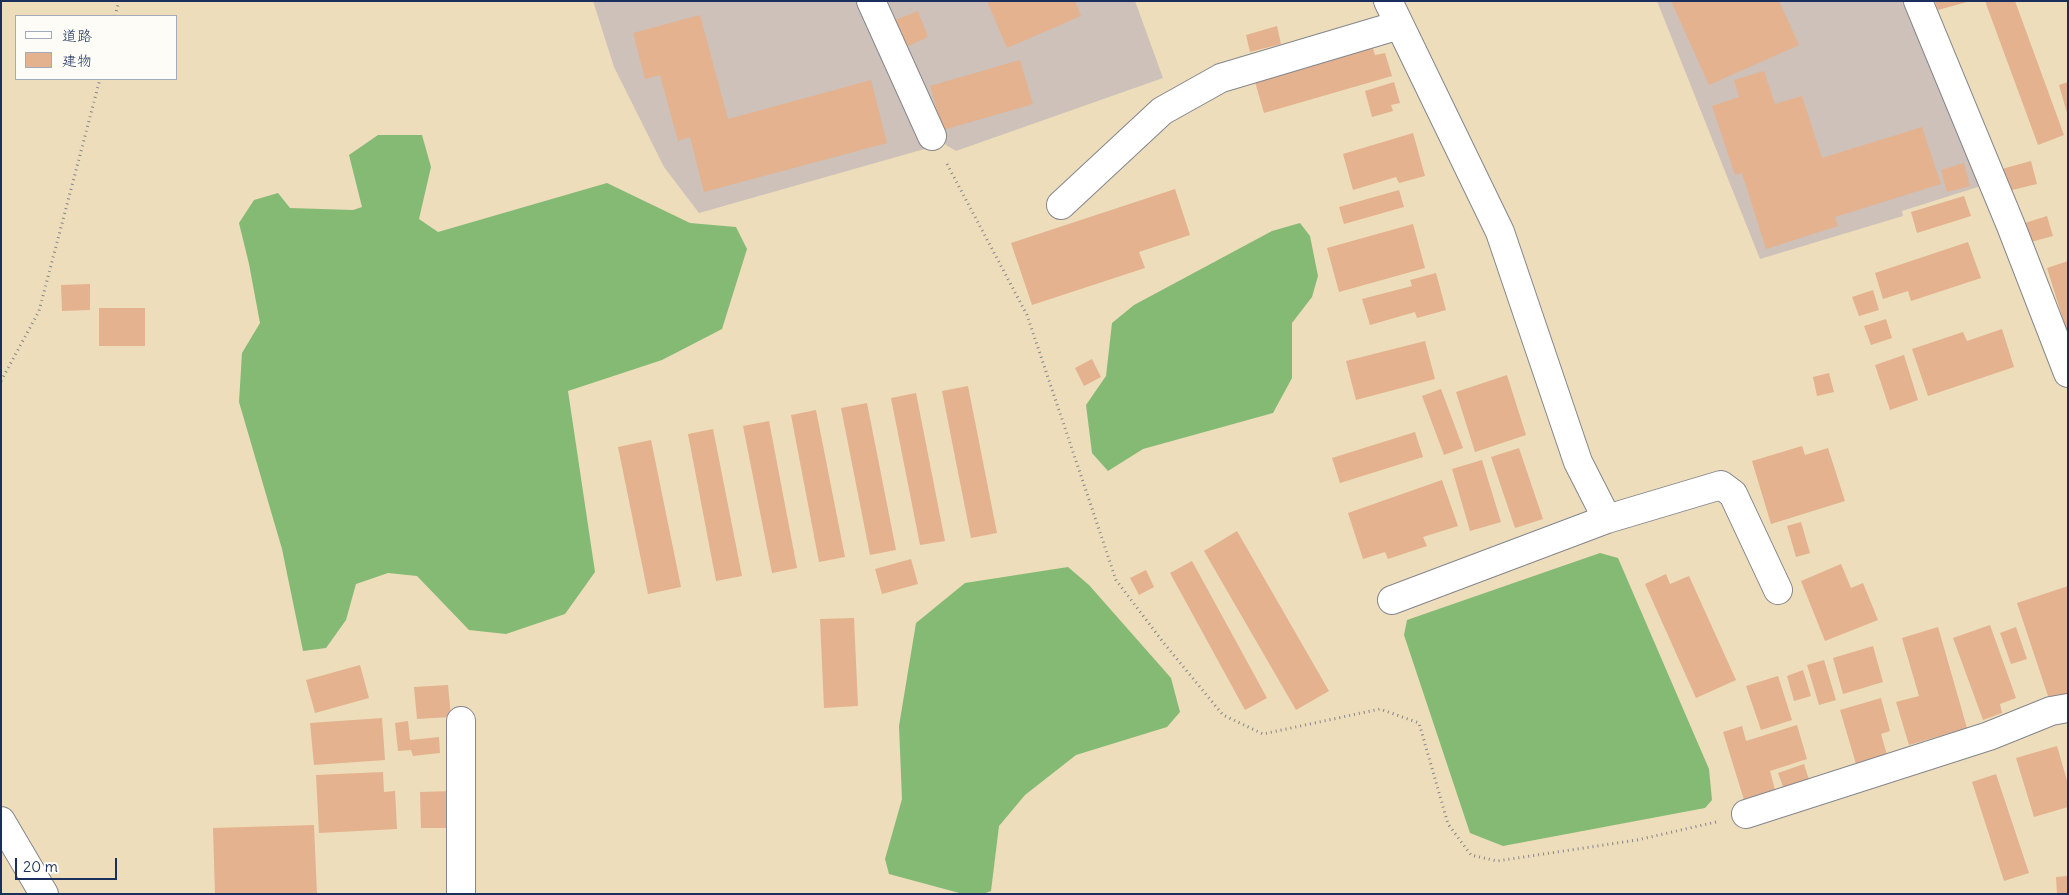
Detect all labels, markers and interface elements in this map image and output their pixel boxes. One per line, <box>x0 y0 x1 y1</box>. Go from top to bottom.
legend <box>15 15 178 80</box>
text: 道路 <box>62 26 92 45</box>
text: 建物 <box>62 51 92 70</box>
scale bar <box>18 848 120 880</box>
text: 20 m <box>23 857 58 876</box>

